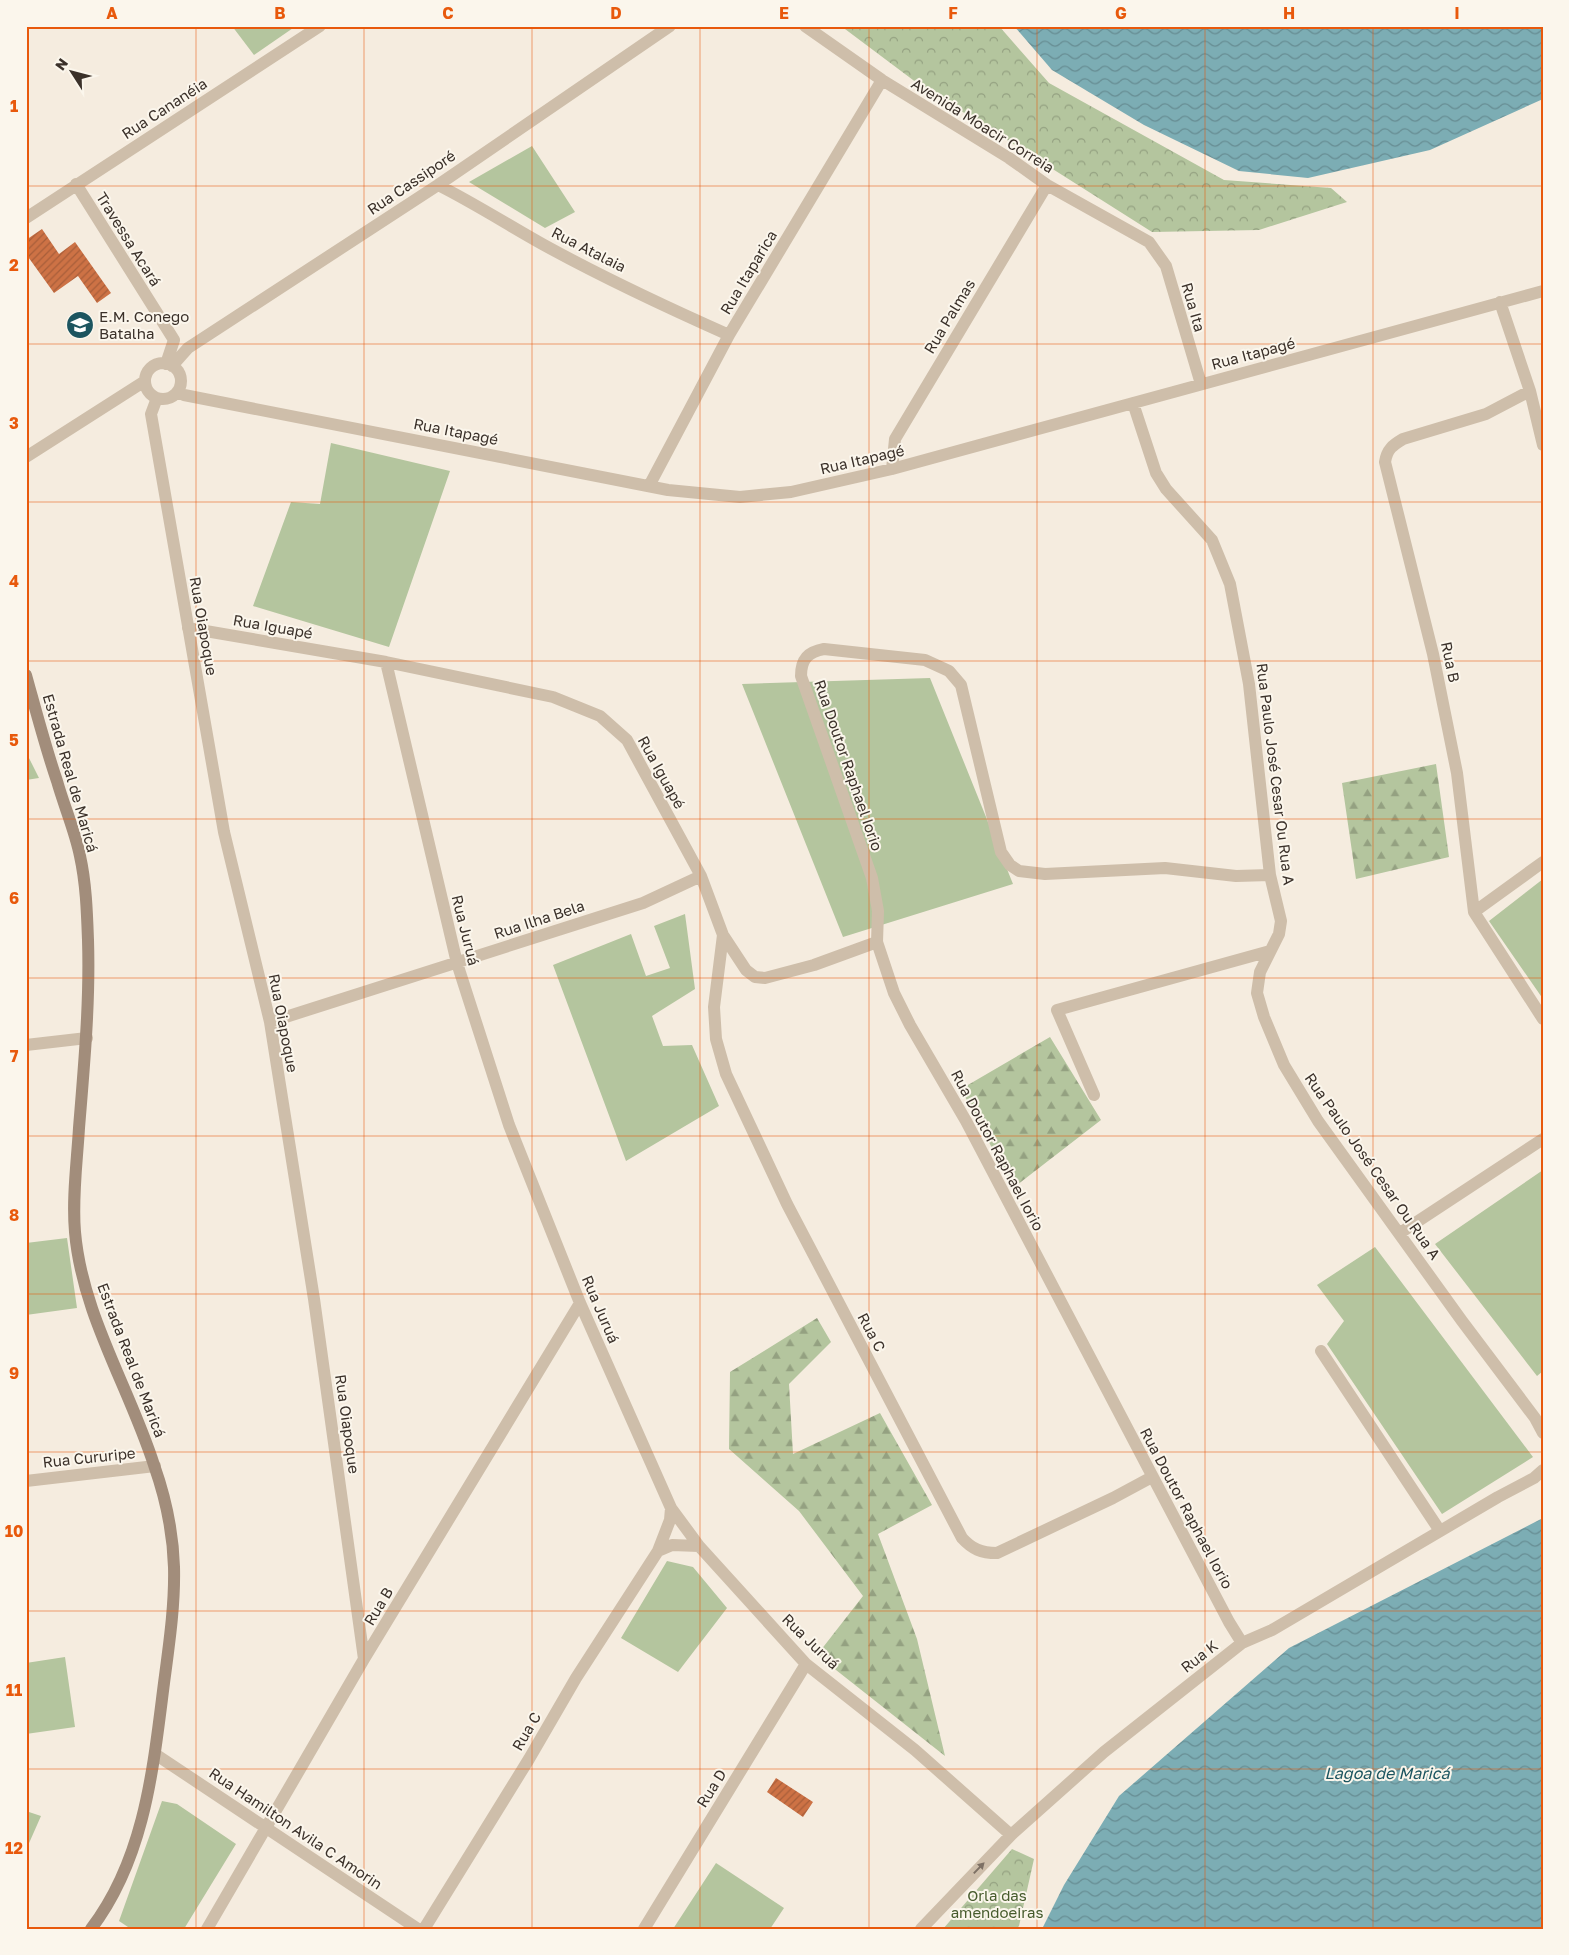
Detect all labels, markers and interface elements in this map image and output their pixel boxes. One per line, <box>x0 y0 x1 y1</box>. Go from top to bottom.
text: A <box>106 3 118 23</box>
text: B <box>274 3 286 23</box>
text: C <box>442 3 454 23</box>
text: D <box>610 3 622 23</box>
text: E <box>779 3 789 23</box>
text: F <box>948 3 958 23</box>
text: G <box>1115 3 1127 23</box>
text: H <box>1283 3 1295 23</box>
text: I <box>1454 3 1460 23</box>
north arrow <box>48 48 98 98</box>
text: N <box>51 55 71 73</box>
street label: Rua Cananéia <box>118 74 210 142</box>
street label: Avenida Moacir Correia <box>908 74 1058 176</box>
text: 1 <box>10 96 18 116</box>
street label: Rua Cassiporé <box>364 146 459 218</box>
street label: Travessa Acará <box>93 189 165 289</box>
street label: Rua Atalaia <box>549 223 629 275</box>
street label: Rua Itaparica <box>716 227 780 317</box>
text: 2 <box>9 255 19 275</box>
street label: Rua Palmas <box>920 275 978 357</box>
street label: Rua Ita <box>1178 280 1210 334</box>
place label: E.M. Conego Batalha <box>99 307 189 342</box>
school or university icon: E.M. Conego Batalha <box>65 310 95 340</box>
street label: Rua Itapagé <box>1209 333 1297 373</box>
text: 3 <box>9 413 19 433</box>
street label: Rua Itapagé <box>412 414 500 448</box>
street label: Rua Itapagé <box>818 440 906 477</box>
text: 4 <box>9 571 19 591</box>
street label: Rua Oiapoque <box>186 575 222 677</box>
street label: Rua Iguapé <box>232 610 315 642</box>
street label: Rua B <box>1438 640 1464 684</box>
street label: Rua Paulo José Cesar Ou Rua A <box>1253 662 1299 886</box>
street label: Rua Doutor Raphael Iorio <box>811 677 887 853</box>
street label: Estrada Real de Maricá <box>40 692 102 854</box>
text: 5 <box>9 730 19 750</box>
street label: Rua Iguapé <box>635 732 690 812</box>
text: 6 <box>9 888 19 908</box>
street label: Rua Juruá <box>449 893 483 967</box>
street label: Rua Ilha Bela <box>491 896 587 942</box>
street label: Rua Oiapoque <box>266 972 302 1074</box>
text: 7 <box>10 1046 19 1066</box>
street label: Rua Doutor Raphael Iorio <box>948 1066 1048 1234</box>
street label: Rua Paulo José Cesar Ou Rua A <box>1301 1069 1445 1263</box>
text: 8 <box>9 1205 19 1225</box>
street label: Rua Juruá <box>579 1272 623 1346</box>
street label: Estrada Real de Maricá <box>94 1280 170 1440</box>
street label: Rua C <box>854 1309 890 1355</box>
text: 9 <box>9 1363 19 1383</box>
street label: Rua Oiapoque <box>332 1373 364 1475</box>
street label: Rua Doutor Raphael Iorio <box>1137 1424 1237 1592</box>
street label: Rua Cururipe <box>42 1443 137 1471</box>
text: 10 <box>5 1521 23 1541</box>
street label: Rua B <box>360 1584 396 1628</box>
street label: Rua Juruá <box>779 1610 843 1672</box>
street label: Rua K <box>1177 1636 1221 1676</box>
text: 11 <box>6 1680 22 1700</box>
street label: Rua C <box>508 1709 544 1753</box>
street label: Rua Hamilton Avila C Amorin <box>206 1763 386 1893</box>
water label: Lagoa de Maricá <box>1324 1763 1451 1783</box>
street label: Rua D <box>692 1766 730 1810</box>
text: 12 <box>5 1838 23 1858</box>
one-way arrow <box>973 1863 985 1875</box>
park label: Orla das amendoeiras <box>951 1886 1043 1921</box>

